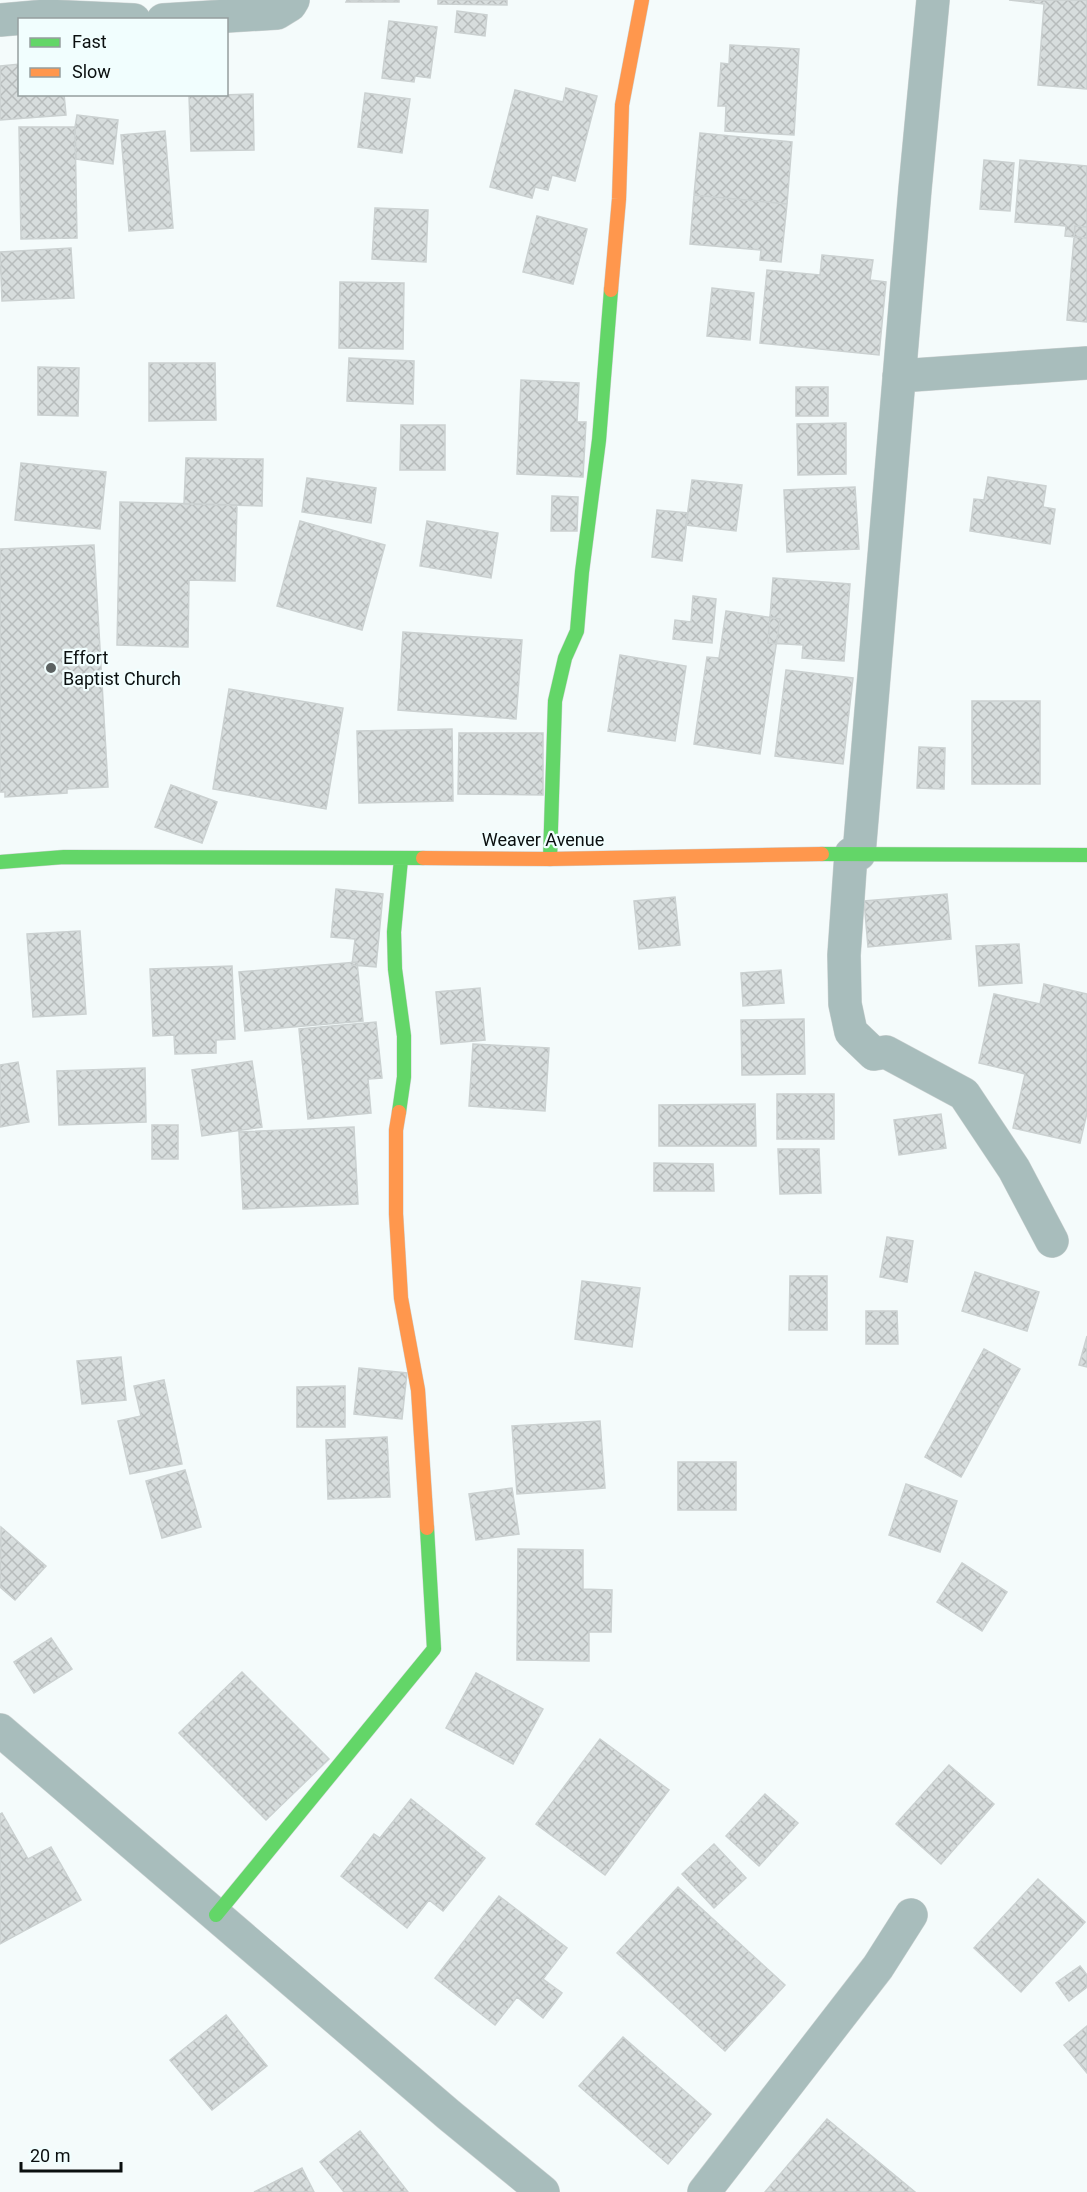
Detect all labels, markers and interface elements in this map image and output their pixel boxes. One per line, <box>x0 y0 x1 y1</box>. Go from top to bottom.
legend <box>18 18 228 96</box>
text: Fast <box>72 31 107 52</box>
text: Slow <box>72 61 111 82</box>
place label: Effort Baptist Church <box>63 647 181 689</box>
marker: Effort Baptist Church <box>44 661 58 675</box>
street label: Weaver Avenue <box>482 829 604 850</box>
scale bar <box>21 2135 122 2173</box>
text: 20 m <box>30 2145 70 2166</box>

